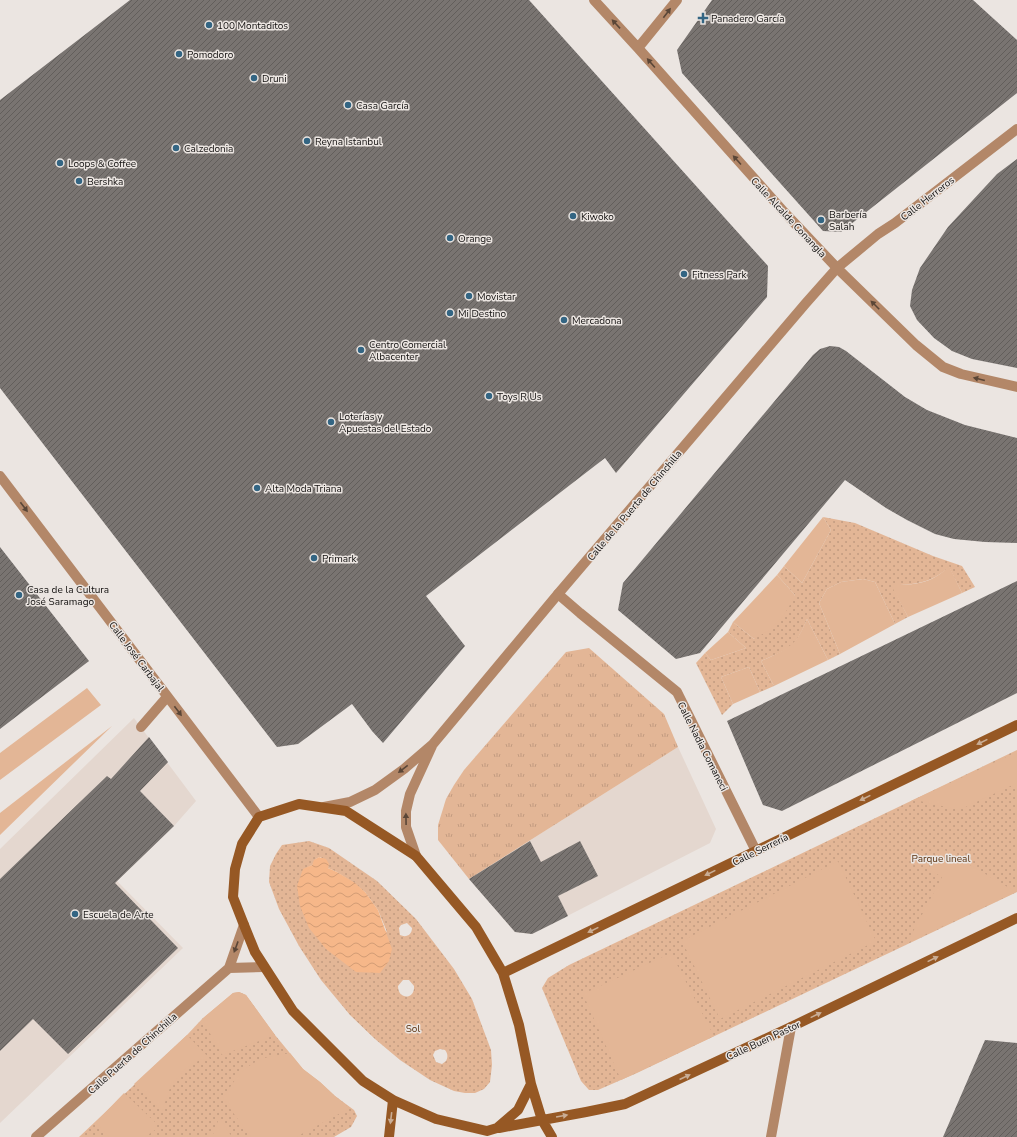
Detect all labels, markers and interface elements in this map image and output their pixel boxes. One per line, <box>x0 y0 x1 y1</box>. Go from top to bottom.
one-way arrow <box>662 8 671 19</box>
place label: Panadero García <box>711 12 785 26</box>
marker: Panadero García <box>698 13 708 23</box>
place label: 100 Montaditos <box>217 19 288 33</box>
one-way arrow <box>611 19 621 29</box>
marker: 100 Montaditos <box>204 20 214 30</box>
place label: Pomodoro <box>187 48 234 62</box>
marker: Pomodoro <box>174 49 184 59</box>
one-way arrow <box>646 58 656 68</box>
place label: Druni <box>262 72 287 86</box>
marker: Druni <box>249 73 259 83</box>
place label: Casa García <box>356 99 409 113</box>
marker: Casa García <box>343 100 353 110</box>
place label: Reyna Istanbul <box>315 135 382 149</box>
marker: Reyna Istanbul <box>302 136 312 146</box>
place label: Calzedonia <box>184 142 233 156</box>
marker: Calzedonia <box>171 143 181 153</box>
one-way arrow <box>733 155 742 165</box>
place label: Loops & Coffee <box>68 157 136 171</box>
marker: Loops & Coffee <box>55 158 65 168</box>
street label: Calle Herreros <box>898 173 958 224</box>
street label: Calle Alcalde Conangla <box>747 174 829 261</box>
place label: Bershka <box>87 175 123 189</box>
marker: Bershka <box>74 176 84 186</box>
place label: Barbería Salah <box>829 208 867 234</box>
place label: Kiwoko <box>581 210 614 224</box>
marker: Kiwoko <box>568 211 578 221</box>
marker: Barbería Salah <box>816 215 826 225</box>
place label: Orange <box>458 232 491 246</box>
marker: Orange <box>445 233 455 243</box>
place label: Fitness Park <box>692 268 747 282</box>
marker: Fitness Park <box>679 269 689 279</box>
place label: Movistar <box>477 290 516 304</box>
marker: Movistar <box>464 291 474 301</box>
one-way arrow <box>870 300 880 310</box>
place label: Mi Destino <box>458 307 506 321</box>
marker: Mi Destino <box>445 308 455 318</box>
place label: Mercadona <box>572 314 622 328</box>
marker: Mercadona <box>559 315 569 325</box>
place label: Centro Comercial Albacenter <box>369 338 446 364</box>
marker: Centro Comercial Albacenter <box>356 345 366 355</box>
one-way arrow <box>973 376 985 382</box>
place label: Toys R Us <box>497 390 542 404</box>
marker: Toys R Us <box>484 391 494 401</box>
place label: Loterías y Apuestas del Estado <box>339 410 432 436</box>
marker: Loterías y Apuestas del Estado <box>326 417 336 427</box>
street label: Calle de la Puerta de Chinchilla <box>584 447 685 564</box>
place label: Alta Moda Triana <box>265 482 342 496</box>
marker: Alta Moda Triana <box>252 483 262 493</box>
one-way arrow <box>19 502 28 513</box>
place label: Primark <box>322 552 358 566</box>
marker: Primark <box>309 553 319 563</box>
place label: Casa de la Cultura José Saramago <box>26 583 109 609</box>
marker: Casa de la Cultura José Saramago <box>14 590 24 600</box>
street label: Calle José Carbajal <box>105 619 167 695</box>
street label: Calle Nadia Comaneci <box>674 700 731 793</box>
one-way arrow <box>174 706 183 717</box>
one-way arrow <box>976 739 988 745</box>
one-way arrow <box>398 764 409 773</box>
one-way arrow <box>859 795 871 801</box>
one-way arrow <box>403 812 409 825</box>
street label: Calle Serrería <box>730 830 791 869</box>
park label: Parque lineal <box>912 852 970 866</box>
one-way arrow <box>704 870 716 876</box>
place label: Escuela de Arte <box>83 908 154 922</box>
marker: Escuela de Arte <box>70 909 80 919</box>
one-way arrow <box>587 927 599 933</box>
one-way arrow <box>233 941 239 953</box>
one-way arrow <box>927 956 938 962</box>
street label: Calle Puerta de Chinchilla <box>85 1010 180 1098</box>
one-way arrow <box>810 1012 821 1018</box>
street label: Calle Buen Pastor <box>724 1017 803 1064</box>
park label: Sol <box>406 1022 420 1036</box>
one-way arrow <box>680 1074 691 1080</box>
one-way arrow <box>388 1112 394 1124</box>
one-way arrow <box>556 1113 569 1119</box>

